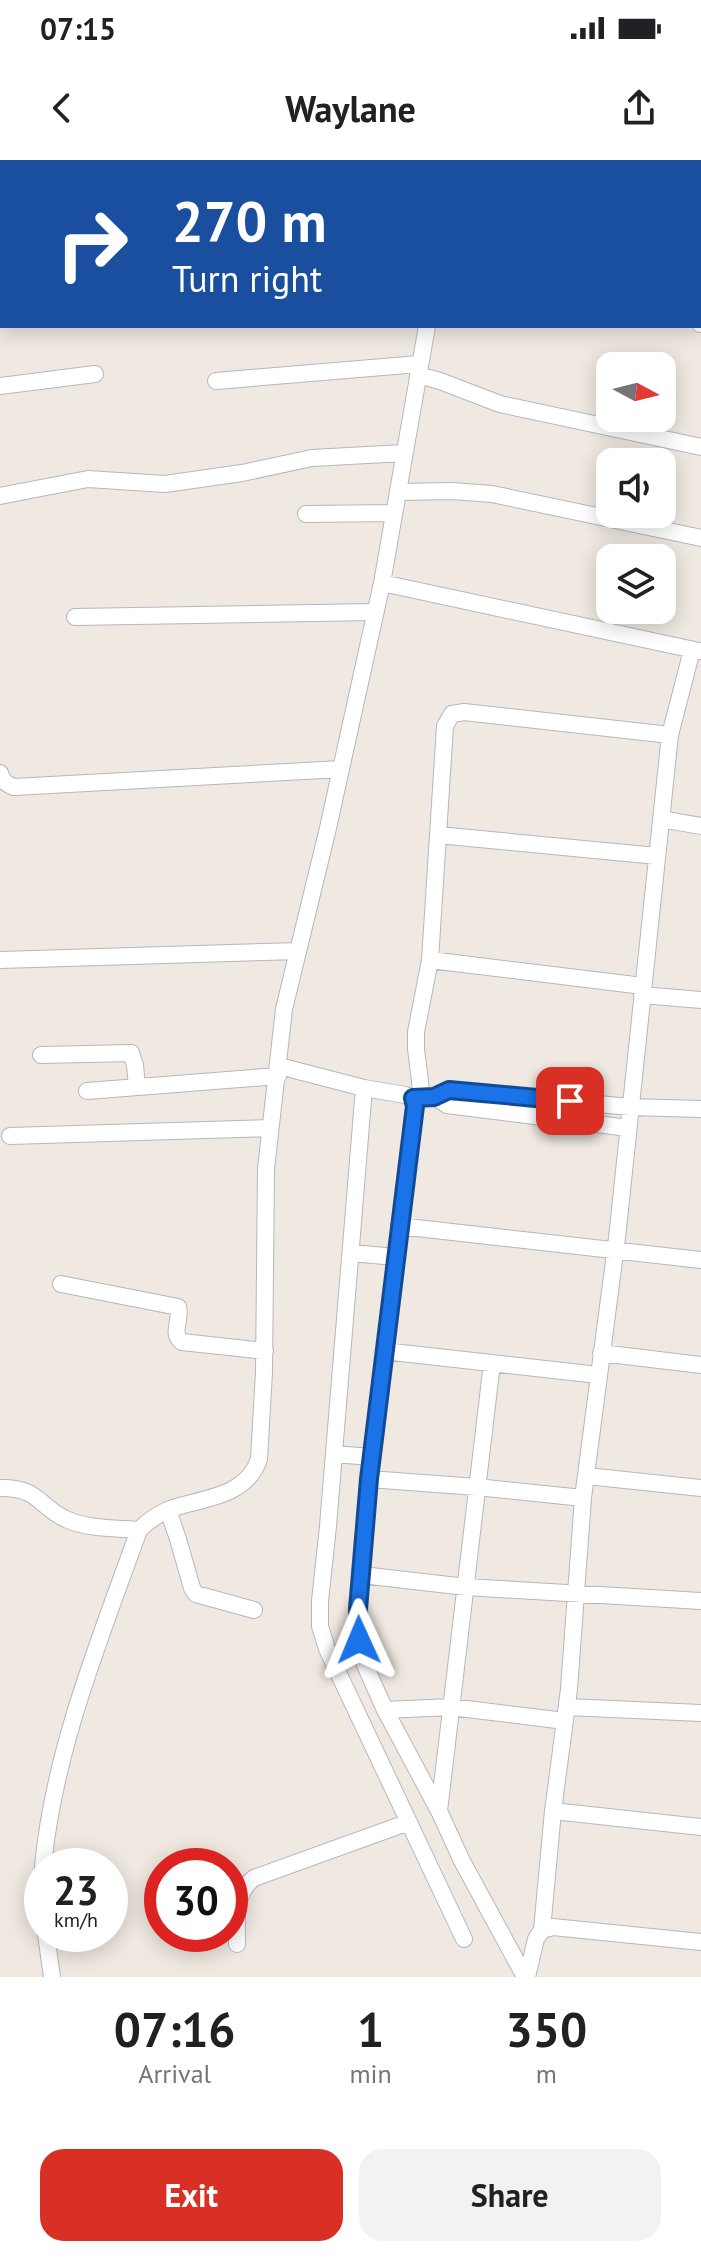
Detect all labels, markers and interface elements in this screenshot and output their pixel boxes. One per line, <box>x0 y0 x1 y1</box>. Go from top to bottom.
text: 07:15 <box>40 9 116 48</box>
text: Waylane <box>285 85 416 132</box>
icon: back <box>40 86 84 130</box>
icon: share <box>617 86 661 130</box>
text: 270 m <box>172 185 327 257</box>
icon: right <box>40 192 144 296</box>
text: Turn right <box>172 255 322 302</box>
north arrow <box>596 352 676 432</box>
map controls <box>596 352 676 624</box>
button: sound <box>596 448 676 528</box>
button: layers <box>596 544 676 624</box>
pin <box>536 1067 604 1135</box>
icon: arrive <box>548 1079 592 1123</box>
position arrow <box>317 1598 401 1682</box>
speed limit sign: 30 <box>144 1848 248 1952</box>
text: 23 <box>53 1864 99 1916</box>
text: km/h <box>54 1907 98 1933</box>
text: 07:16 <box>114 1998 236 2060</box>
text: 1 <box>357 1998 384 2060</box>
text: 350 <box>506 1998 587 2060</box>
text: Arrival <box>138 2057 211 2090</box>
text: min <box>349 2057 392 2090</box>
text: m <box>536 2057 557 2090</box>
button: Exit <box>40 2149 343 2241</box>
button: Share <box>359 2149 661 2241</box>

